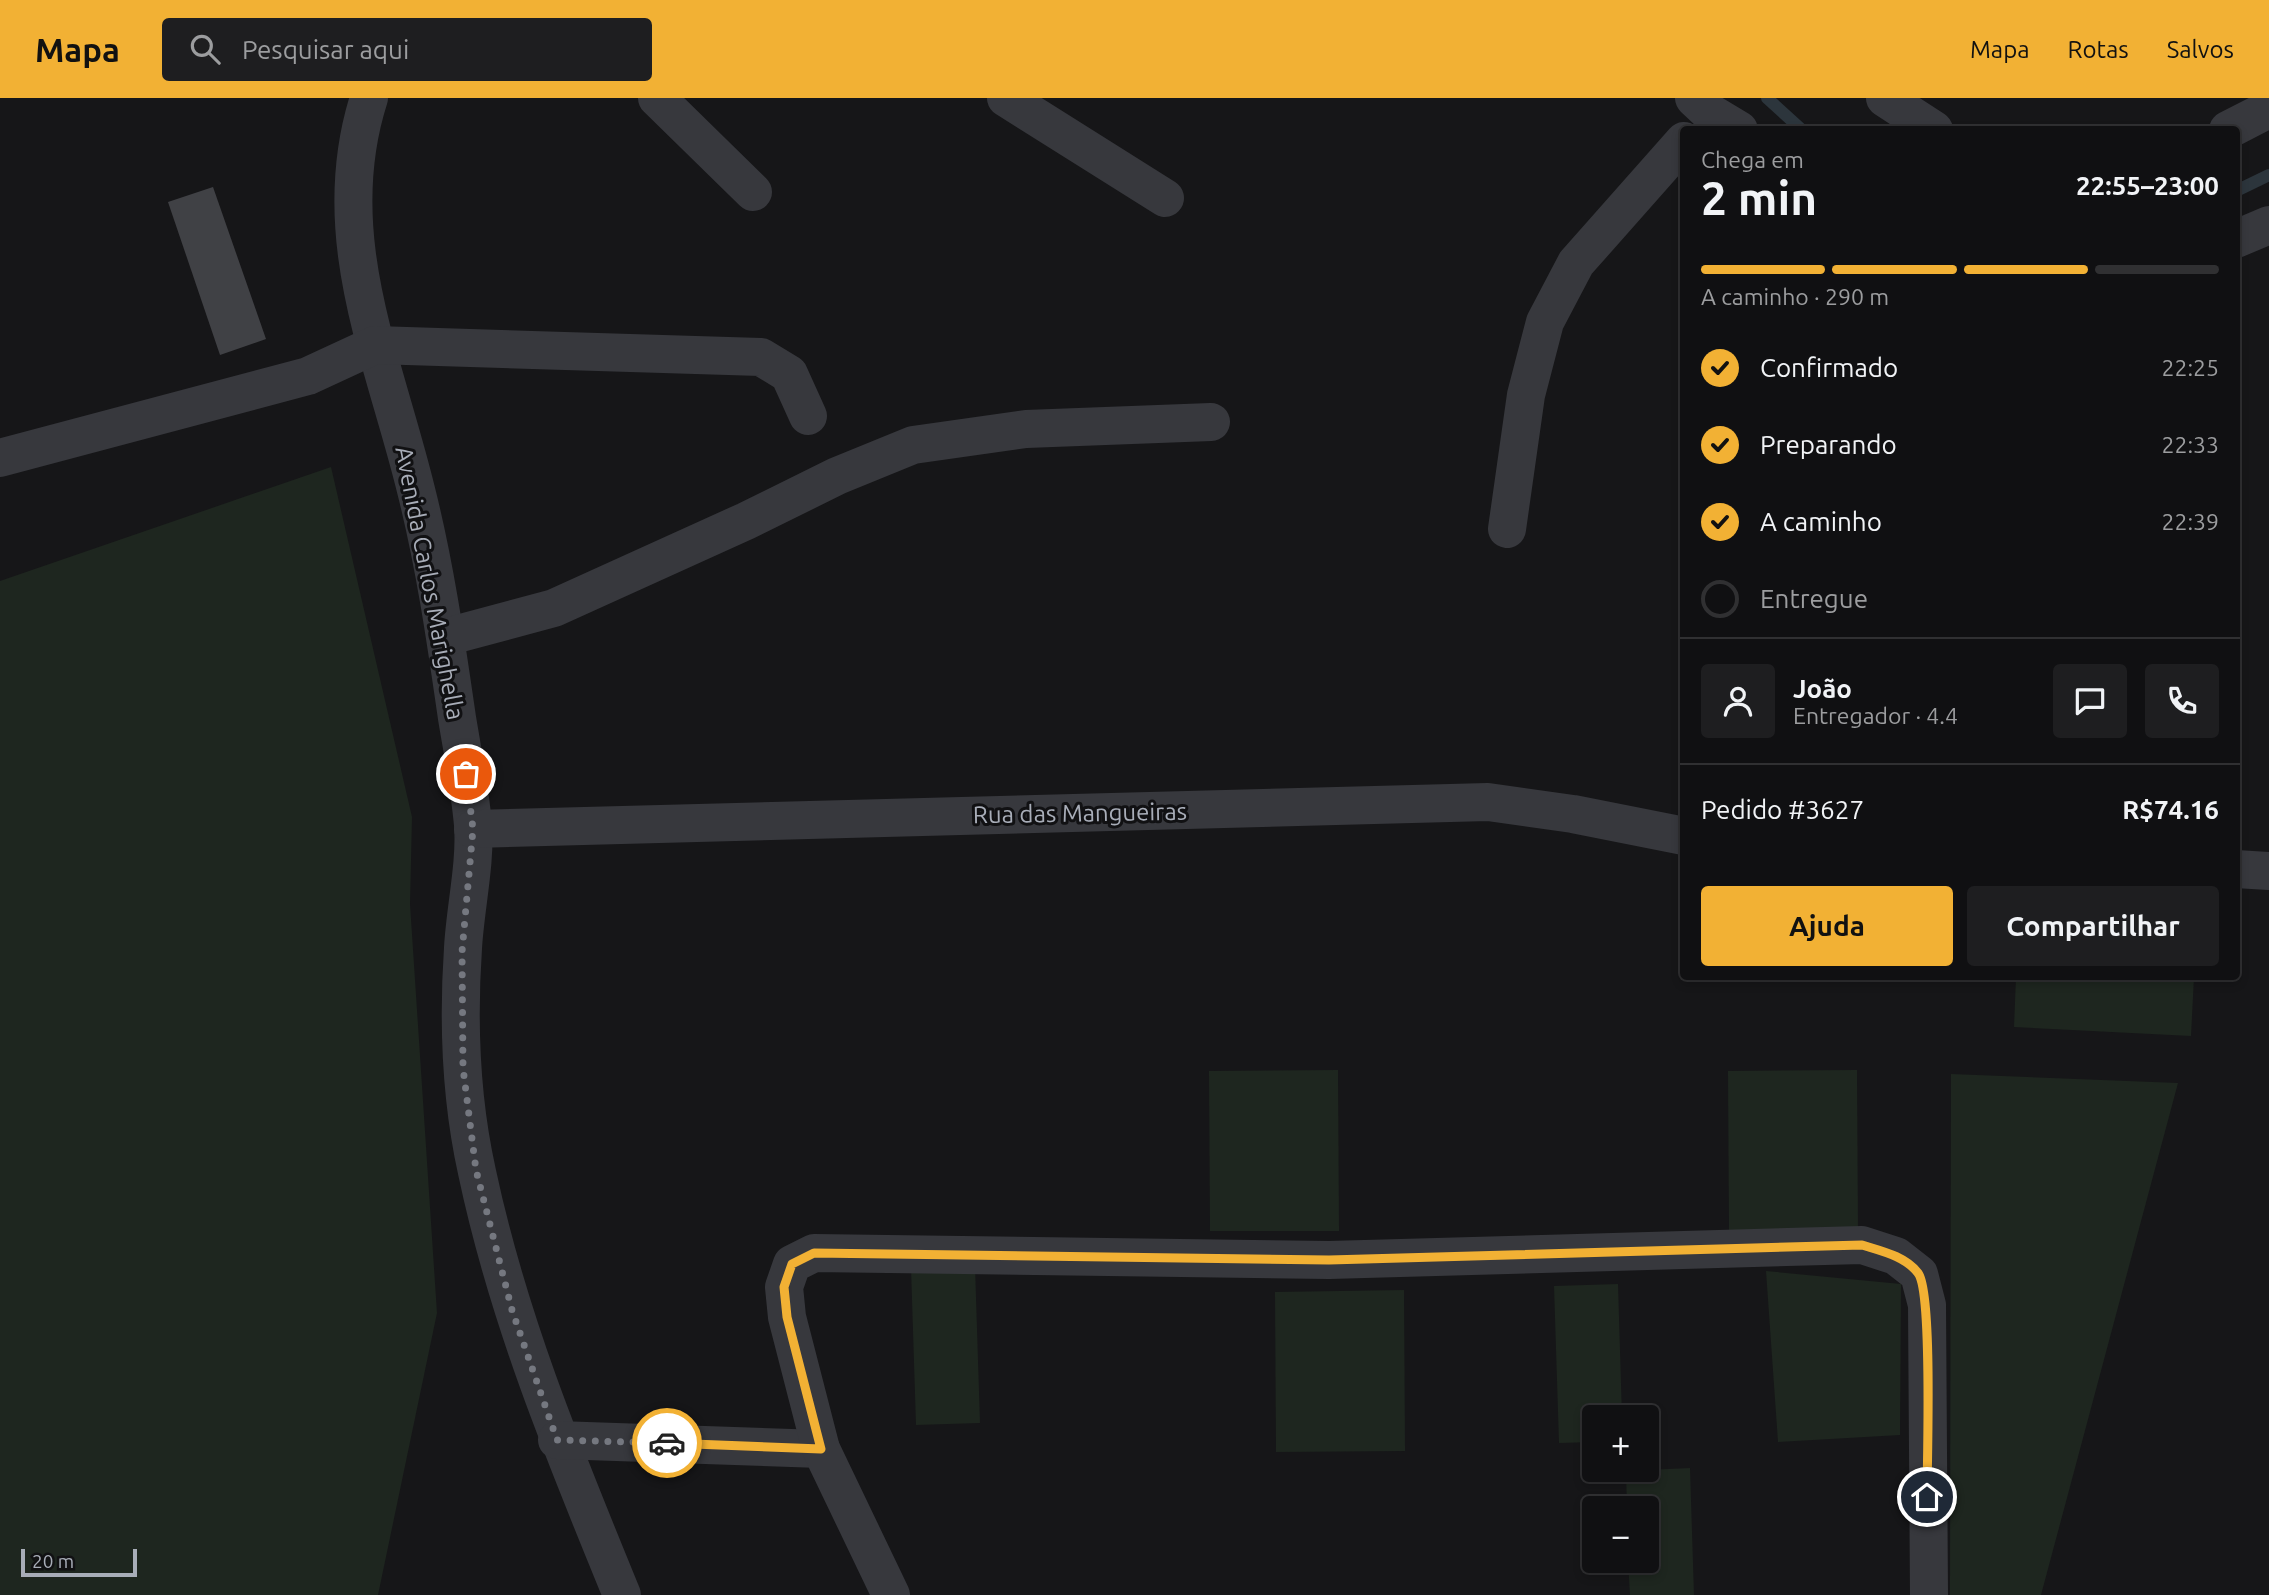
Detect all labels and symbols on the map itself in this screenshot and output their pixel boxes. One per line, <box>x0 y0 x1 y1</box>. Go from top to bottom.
street label: Avenida Carlos Marighella <box>390 444 470 722</box>
pin <box>436 744 496 804</box>
street label: Rua das Mangueiras <box>973 798 1187 828</box>
courier <box>632 1408 702 1478</box>
pin <box>1897 1467 1957 1527</box>
scale bar <box>21 1546 136 1578</box>

